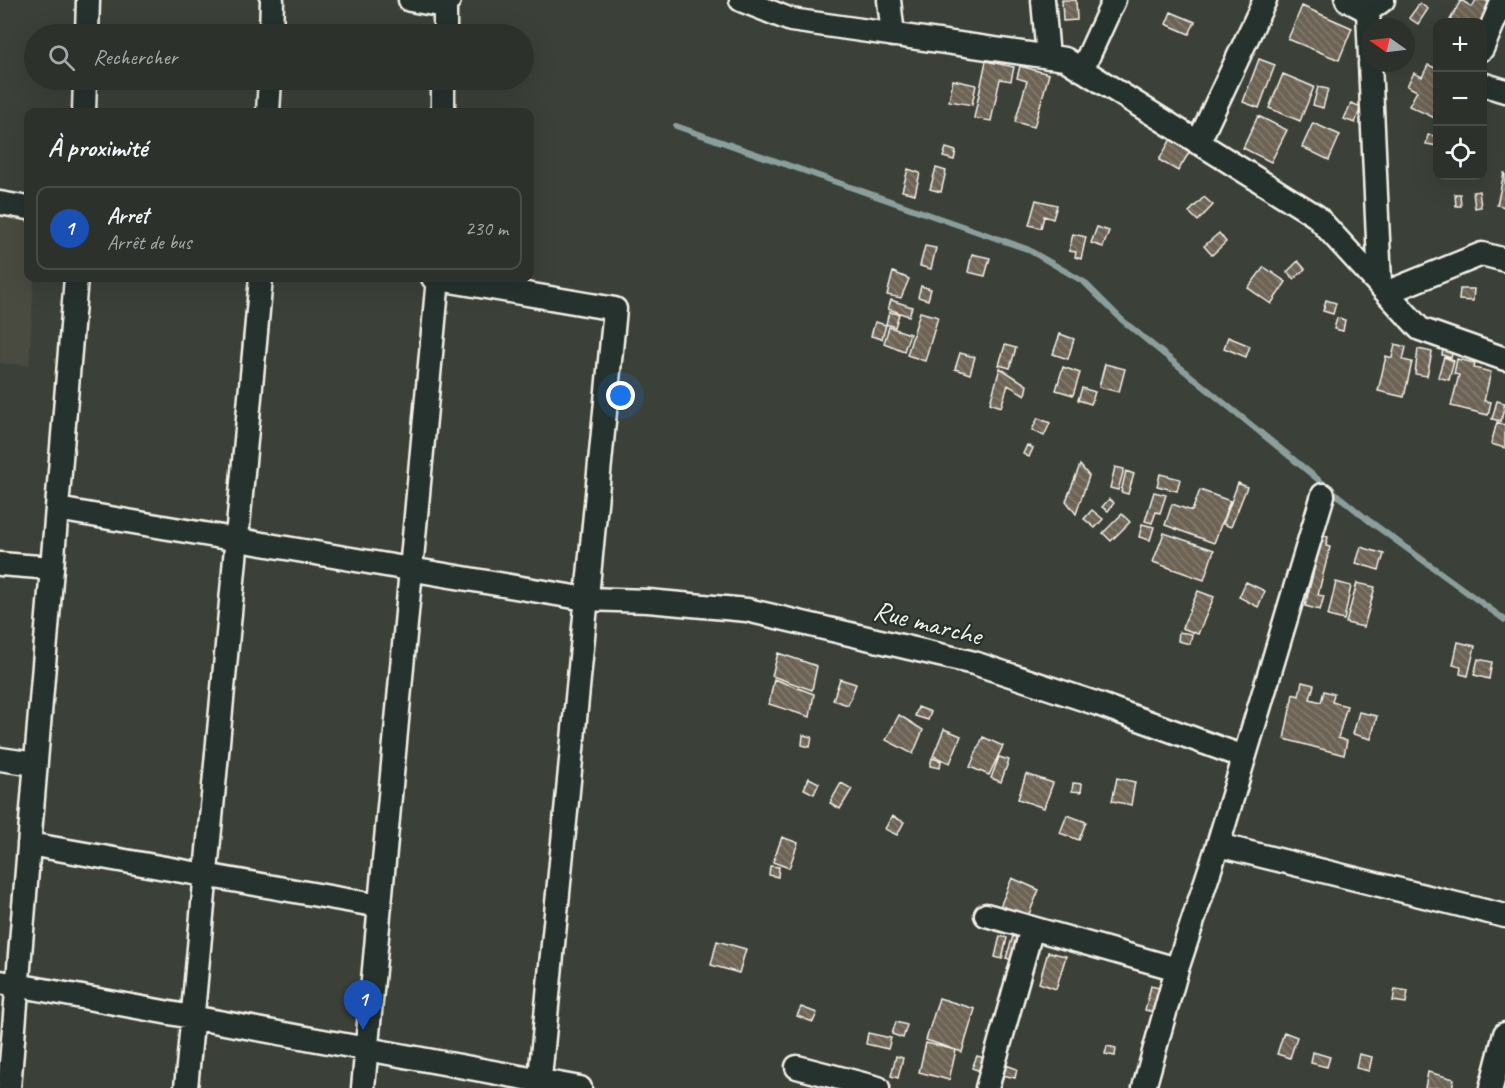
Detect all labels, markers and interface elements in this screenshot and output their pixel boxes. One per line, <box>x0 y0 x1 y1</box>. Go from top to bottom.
north arrow <box>1361 18 1415 72</box>
map controls <box>1433 18 1487 180</box>
button: + <box>1433 18 1487 72</box>
search box <box>24 24 534 90</box>
icon: search <box>45 41 78 74</box>
text: Rechercher <box>93 43 177 71</box>
button: − <box>1433 72 1487 126</box>
button: locate <box>1433 126 1487 180</box>
text: À proximité <box>48 131 147 164</box>
text: Arret <box>107 202 149 230</box>
text: 1 <box>65 216 74 241</box>
text: 230 m <box>465 216 508 241</box>
text: Arrêt de bus <box>107 230 191 255</box>
your location <box>606 381 635 410</box>
street label: Rue marche <box>870 592 987 653</box>
pin: 1 <box>344 980 382 1030</box>

